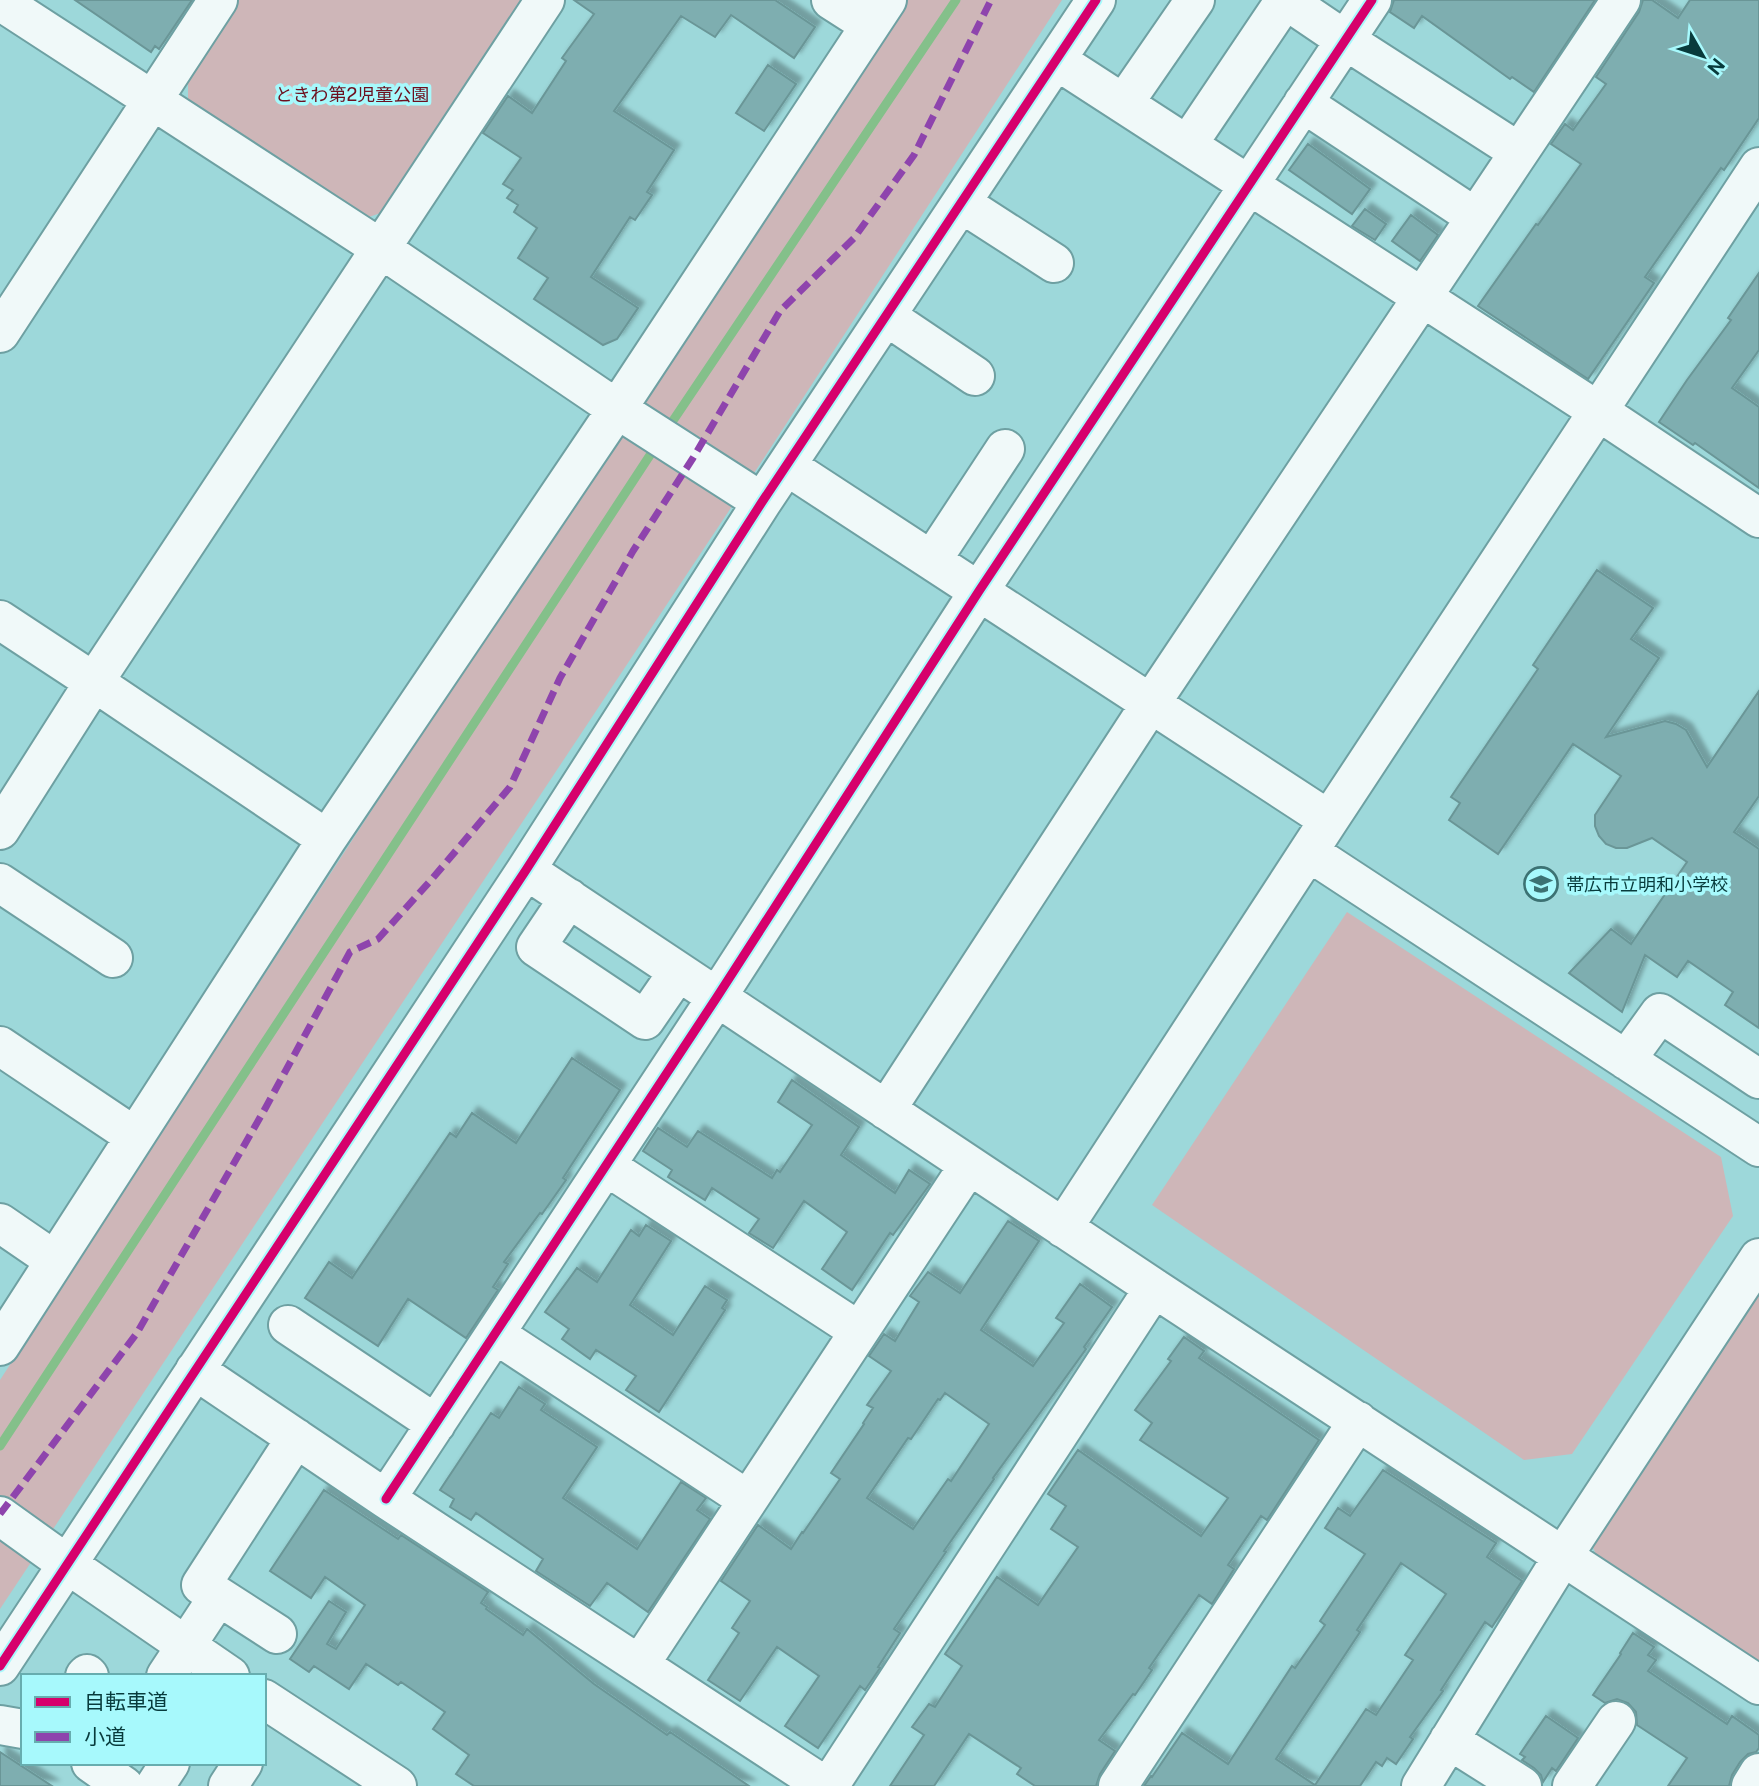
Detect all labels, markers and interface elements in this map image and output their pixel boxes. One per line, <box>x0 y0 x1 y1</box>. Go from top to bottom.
north arrow <box>1668 21 1738 91</box>
text: N <box>1703 54 1729 79</box>
park label: ときわ第2児童公園 <box>275 84 429 105</box>
school or university icon: 帯広市立明和小学校 <box>1522 865 1560 903</box>
place label: 帯広市立明和小学校 <box>1566 874 1728 895</box>
legend <box>21 1674 266 1765</box>
text: 自転車道 <box>84 1689 168 1714</box>
text: 小道 <box>84 1724 126 1749</box>

